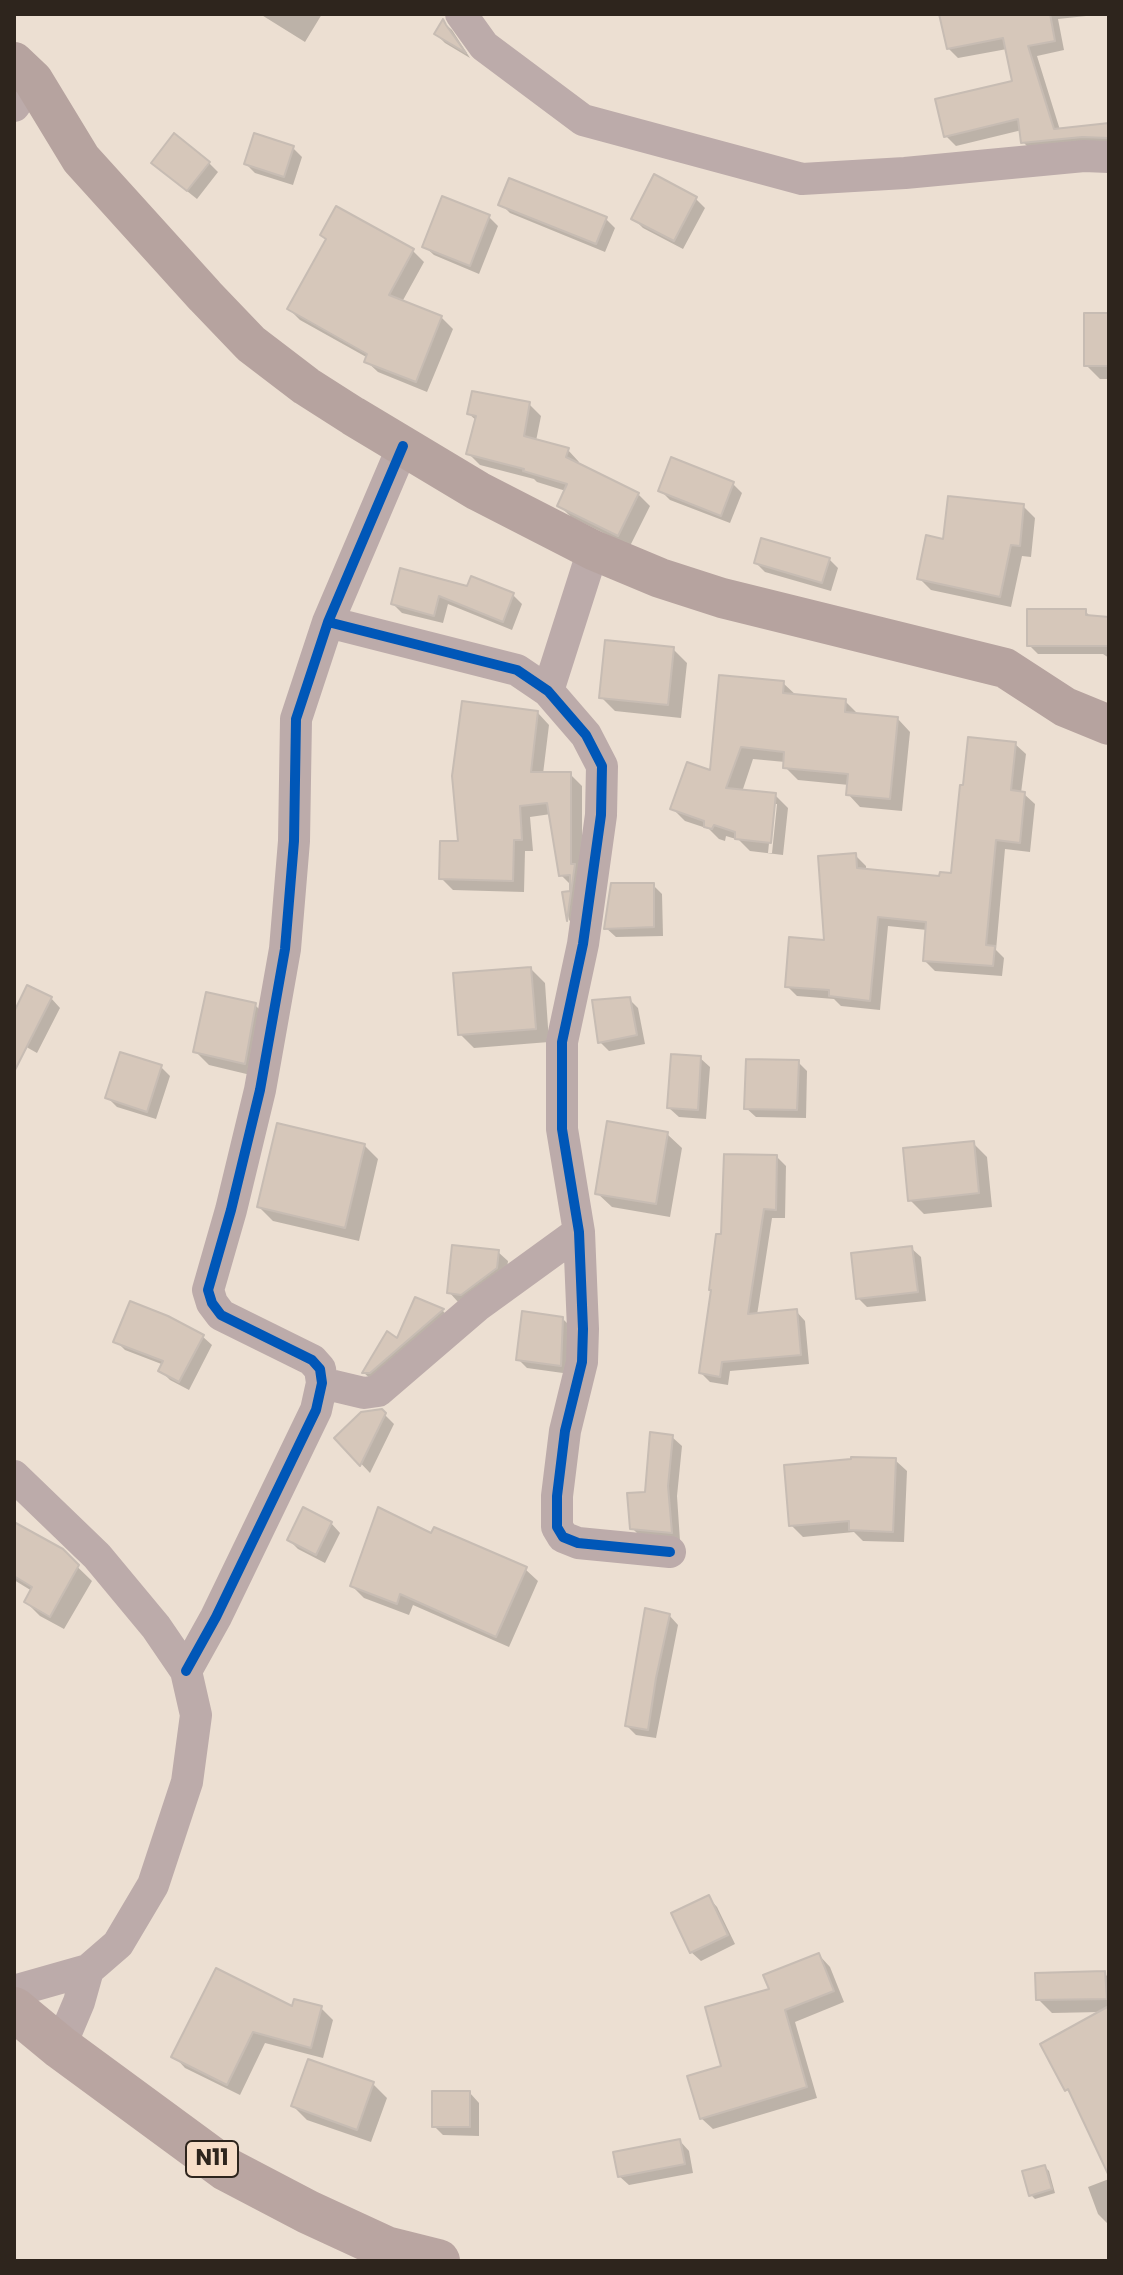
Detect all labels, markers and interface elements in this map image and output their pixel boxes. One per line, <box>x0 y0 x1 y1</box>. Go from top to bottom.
road number: N11 <box>186 2141 238 2177</box>

